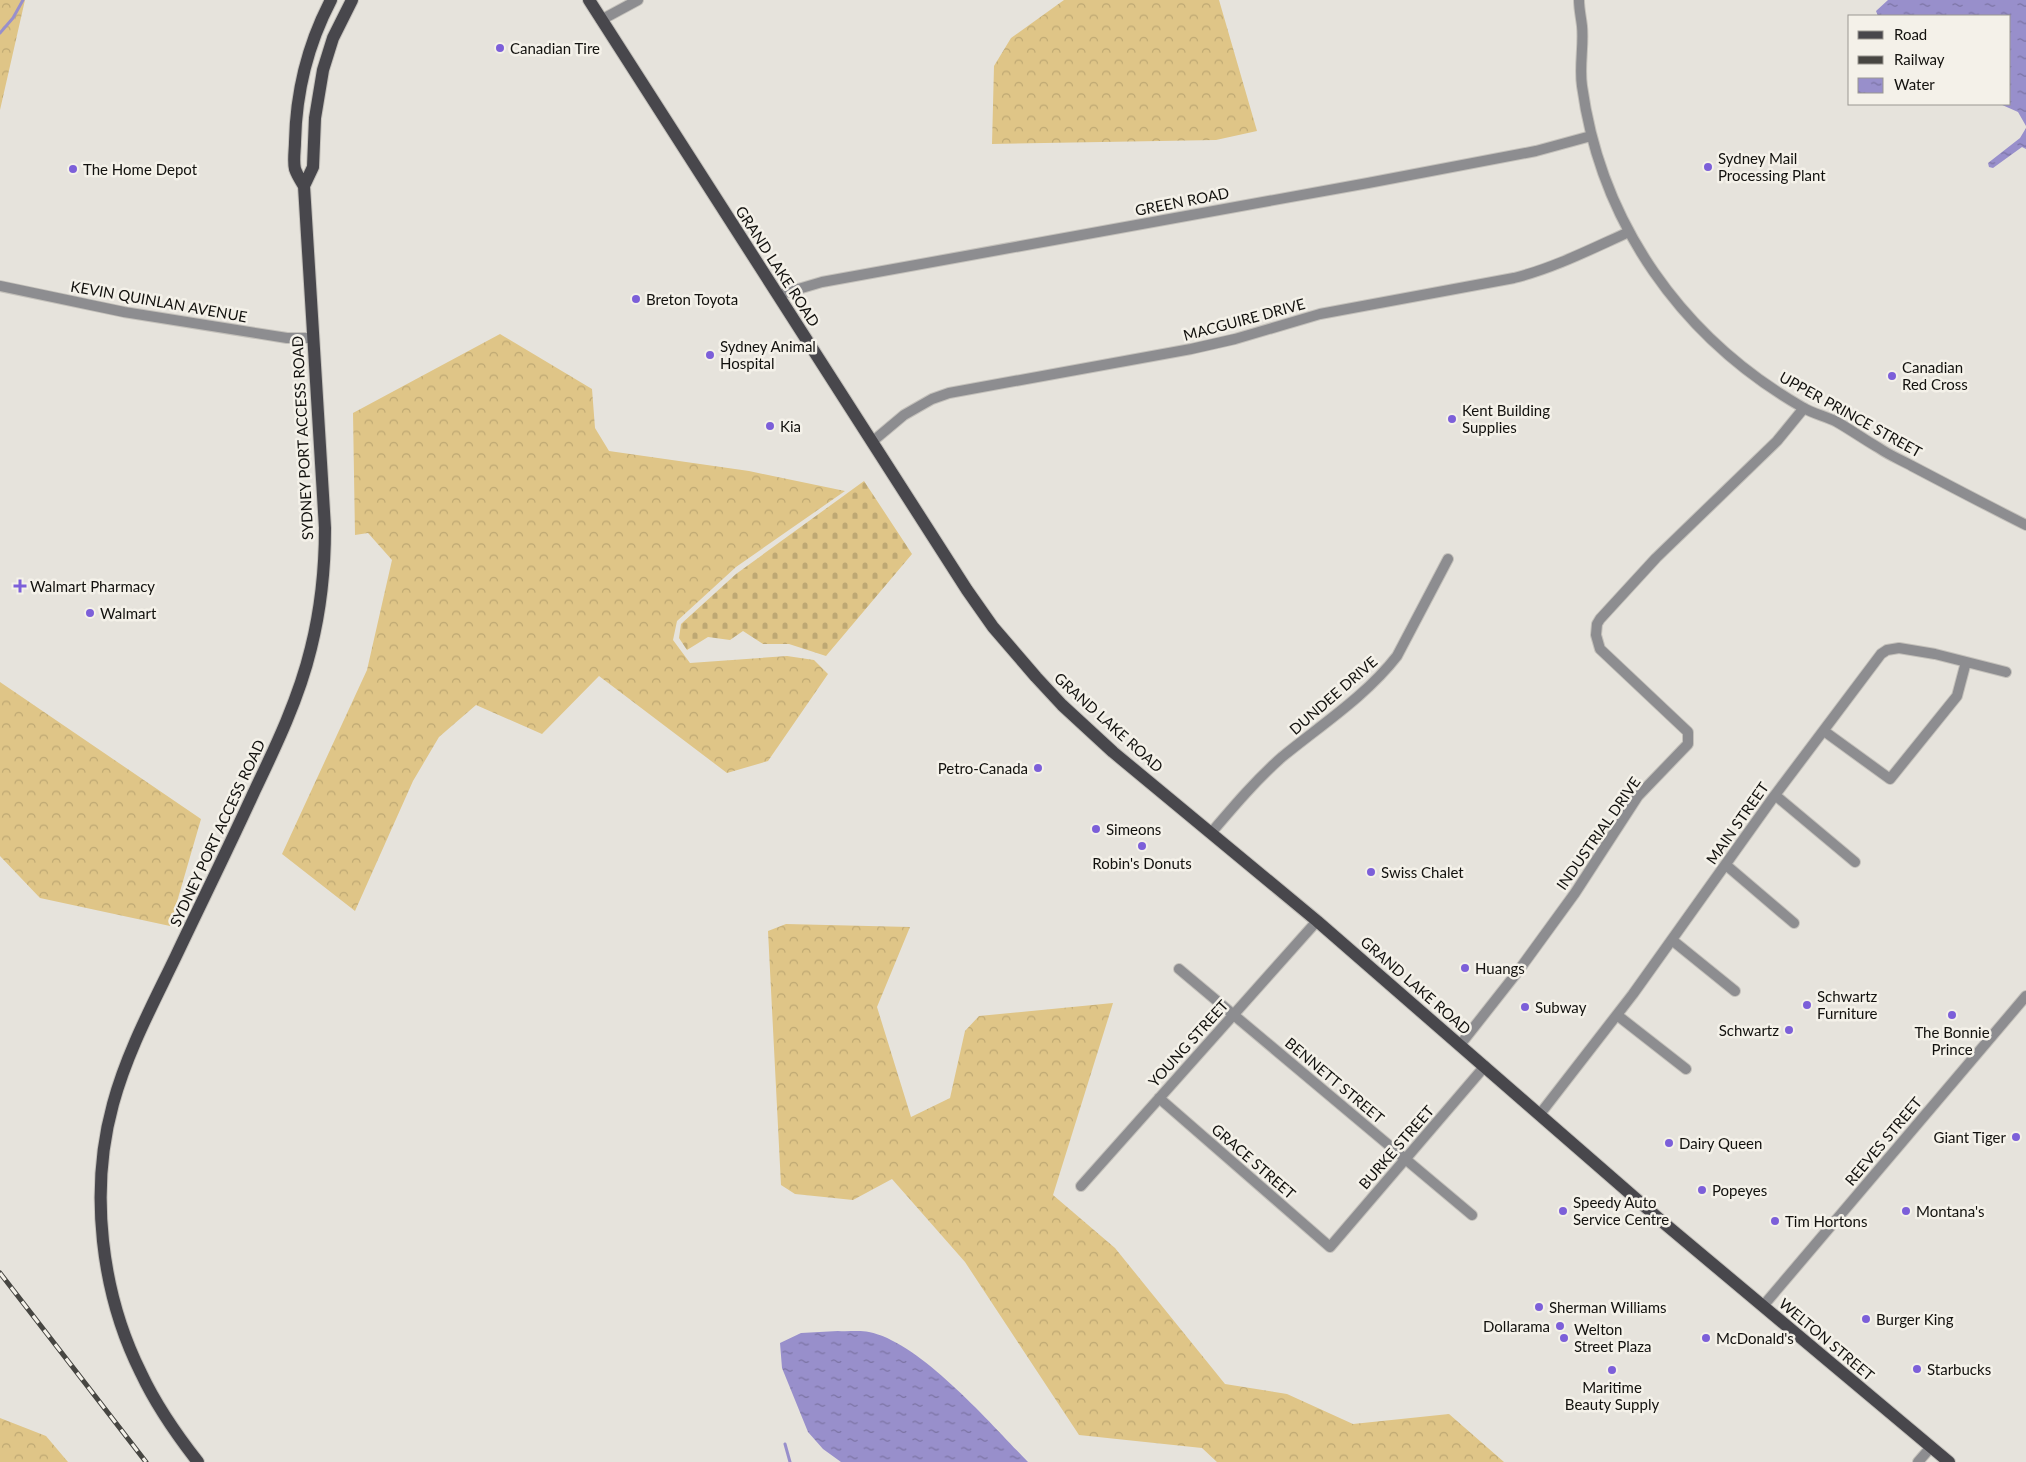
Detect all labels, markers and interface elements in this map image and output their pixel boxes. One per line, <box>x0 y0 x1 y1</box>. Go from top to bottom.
legend <box>1848 15 2011 105</box>
text: Road <box>1894 25 1927 43</box>
place label: Canadian Tire <box>510 39 600 57</box>
marker: Canadian Tire <box>494 42 506 54</box>
text: Railway <box>1894 50 1945 68</box>
text: Water <box>1894 75 1935 93</box>
place label: Sydney Mail Processing Plant <box>1718 149 1826 184</box>
place label: The Home Depot <box>83 160 198 178</box>
marker: Sydney Mail Processing Plant <box>1702 161 1714 173</box>
marker: The Home Depot <box>67 163 79 175</box>
street label: GREEN ROAD <box>1133 183 1231 219</box>
street label: GRAND LAKE ROAD <box>732 202 824 330</box>
street label: KEVIN QUINLAN AVENUE <box>69 277 249 325</box>
place label: Breton Toyota <box>646 290 738 308</box>
marker: Breton Toyota <box>630 293 642 305</box>
street label: MACGUIRE DRIVE <box>1181 294 1307 344</box>
street label: SYDNEY PORT ACCESS ROAD <box>288 336 316 540</box>
place label: Sydney Animal Hospital <box>720 337 816 372</box>
marker: Sydney Animal Hospital <box>704 349 716 361</box>
place label: Canadian Red Cross <box>1902 358 1968 393</box>
street label: UPPER PRINCE STREET <box>1777 367 1925 461</box>
marker: Canadian Red Cross <box>1886 370 1898 382</box>
place label: Kent Building Supplies <box>1462 401 1550 436</box>
marker: Kent Building Supplies <box>1446 413 1458 425</box>
place label: Kia <box>780 417 801 435</box>
marker: Kia <box>764 420 776 432</box>
place label: Walmart Pharmacy <box>30 577 155 595</box>
marker: Walmart Pharmacy <box>14 580 26 592</box>
place label: Walmart <box>100 604 157 622</box>
marker: Walmart <box>84 607 96 619</box>
street label: DUNDEE DRIVE <box>1285 652 1381 738</box>
street label: GRAND LAKE ROAD <box>1051 668 1167 776</box>
street label: SYDNEY PORT ACCESS ROAD <box>166 737 268 929</box>
place label: Petro-Canada <box>938 759 1028 777</box>
marker: Petro-Canada <box>1032 762 1044 774</box>
street label: INDUSTRIAL DRIVE <box>1552 773 1644 893</box>
street label: MAIN STREET <box>1702 778 1772 868</box>
place label: Simeons <box>1106 820 1161 838</box>
marker: Simeons <box>1090 823 1102 835</box>
marker: Robin's Donuts <box>1136 840 1148 852</box>
place label: Robin's Donuts <box>1092 854 1192 872</box>
place label: Swiss Chalet <box>1381 863 1464 881</box>
marker: Swiss Chalet <box>1365 866 1377 878</box>
street label: GRAND LAKE ROAD <box>1357 932 1475 1038</box>
place label: Huangs <box>1475 959 1525 977</box>
marker: Huangs <box>1459 962 1471 974</box>
place label: Schwartz Furniture <box>1817 987 1878 1022</box>
street label: YOUNG STREET <box>1144 996 1232 1090</box>
place label: Subway <box>1535 998 1587 1016</box>
marker: Schwartz Furniture <box>1801 999 1813 1011</box>
marker: Subway <box>1519 1001 1531 1013</box>
marker: The Bonnie Prince <box>1946 1009 1958 1021</box>
place label: Schwartz <box>1719 1021 1779 1039</box>
place label: The Bonnie Prince <box>1914 1023 1990 1058</box>
marker: Schwartz <box>1783 1024 1795 1036</box>
street label: BENNETT STREET <box>1282 1033 1388 1127</box>
street label: REEVES STREET <box>1841 1093 1925 1189</box>
street label: BURKE STREET <box>1355 1101 1437 1193</box>
street label: GRACE STREET <box>1208 1120 1300 1202</box>
place label: Giant Tiger <box>1934 1128 2007 1146</box>
marker: Giant Tiger <box>2010 1131 2022 1143</box>
place label: Dairy Queen <box>1679 1134 1762 1152</box>
marker: Dairy Queen <box>1663 1137 1675 1149</box>
place label: Popeyes <box>1712 1181 1767 1199</box>
marker: Popeyes <box>1696 1184 1708 1196</box>
place label: Speedy Auto Service Centre <box>1573 1193 1669 1228</box>
place label: Montana's <box>1916 1202 1984 1220</box>
marker: Speedy Auto Service Centre <box>1557 1205 1569 1217</box>
marker: Montana's <box>1900 1205 1912 1217</box>
place label: Tim Hortons <box>1785 1212 1867 1230</box>
marker: Tim Hortons <box>1769 1215 1781 1227</box>
street label: WELTON STREET <box>1776 1294 1878 1384</box>
place label: Sherman Williams <box>1549 1298 1667 1316</box>
marker: Sherman Williams <box>1533 1301 1545 1313</box>
place label: Burger King <box>1876 1310 1954 1328</box>
marker: Burger King <box>1860 1313 1872 1325</box>
place label: Dollarama <box>1483 1317 1550 1335</box>
marker: Dollarama <box>1554 1320 1566 1332</box>
place label: Welton Street Plaza <box>1574 1320 1652 1355</box>
place label: McDonald's <box>1716 1329 1794 1347</box>
marker: Welton Street Plaza <box>1558 1332 1570 1344</box>
marker: McDonald's <box>1700 1332 1712 1344</box>
place label: Starbucks <box>1927 1360 1991 1378</box>
marker: Starbucks <box>1911 1363 1923 1375</box>
marker: Maritime Beauty Supply <box>1606 1364 1618 1376</box>
place label: Maritime Beauty Supply <box>1565 1378 1659 1413</box>

